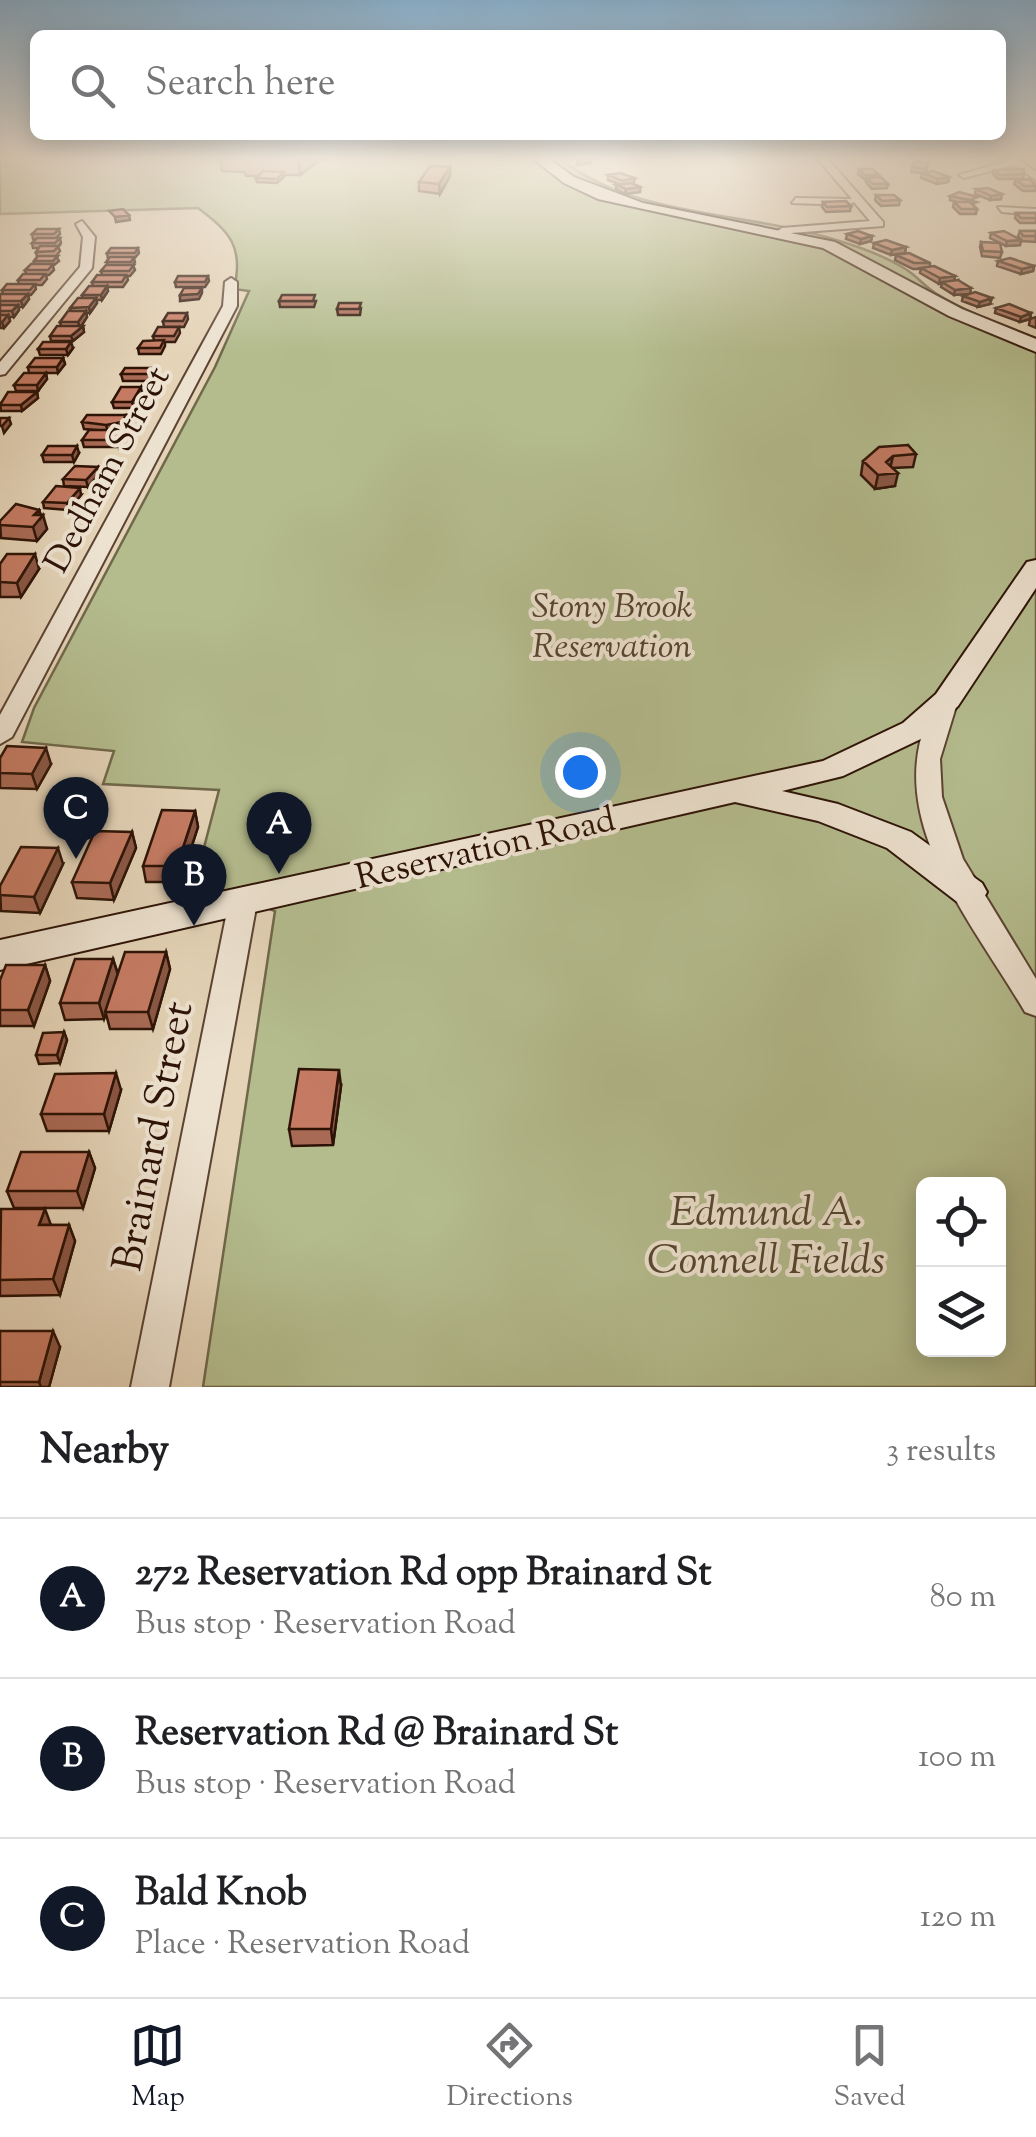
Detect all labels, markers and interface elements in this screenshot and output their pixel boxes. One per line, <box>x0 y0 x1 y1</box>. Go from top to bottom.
search box <box>30 30 1006 140</box>
icon: search <box>65 58 120 113</box>
text: Search here <box>145 58 336 112</box>
street label: Dedham Street <box>33 358 185 583</box>
park label: Stony Brook Reservation <box>532 583 693 674</box>
your location <box>555 747 606 798</box>
pin: C <box>44 776 108 859</box>
pin: A <box>246 792 312 874</box>
street label: Reservation Road <box>351 796 621 905</box>
pin: B <box>162 844 226 926</box>
street label: Brainard Street <box>100 997 211 1277</box>
map controls <box>916 1177 1006 1357</box>
button: locate <box>916 1177 1006 1267</box>
park label: Edmund A. Connell Fields <box>647 1185 885 1293</box>
button: layers <box>916 1267 1006 1357</box>
text: Nearby <box>40 1422 169 1482</box>
text: 3 results <box>886 1429 996 1475</box>
text: 272 Reservation Rd opp Brainard St <box>135 1548 712 1602</box>
text: A <box>60 1575 85 1621</box>
text: 80 m <box>930 1575 996 1621</box>
text: Bus stop · Reservation Road <box>135 1602 516 1648</box>
text: Reservation Rd @ Brainard St <box>135 1708 618 1762</box>
text: B <box>62 1735 83 1781</box>
text: 100 m <box>918 1735 996 1781</box>
text: Bus stop · Reservation Road <box>135 1762 516 1808</box>
text: Bald Knob <box>135 1868 307 1922</box>
text: C <box>60 1895 85 1941</box>
text: 120 m <box>920 1895 996 1941</box>
text: Place · Reservation Road <box>135 1922 470 1968</box>
tab: Map <box>130 2018 185 2118</box>
tab: Directions <box>446 2018 573 2118</box>
tab: Saved <box>834 2018 906 2118</box>

